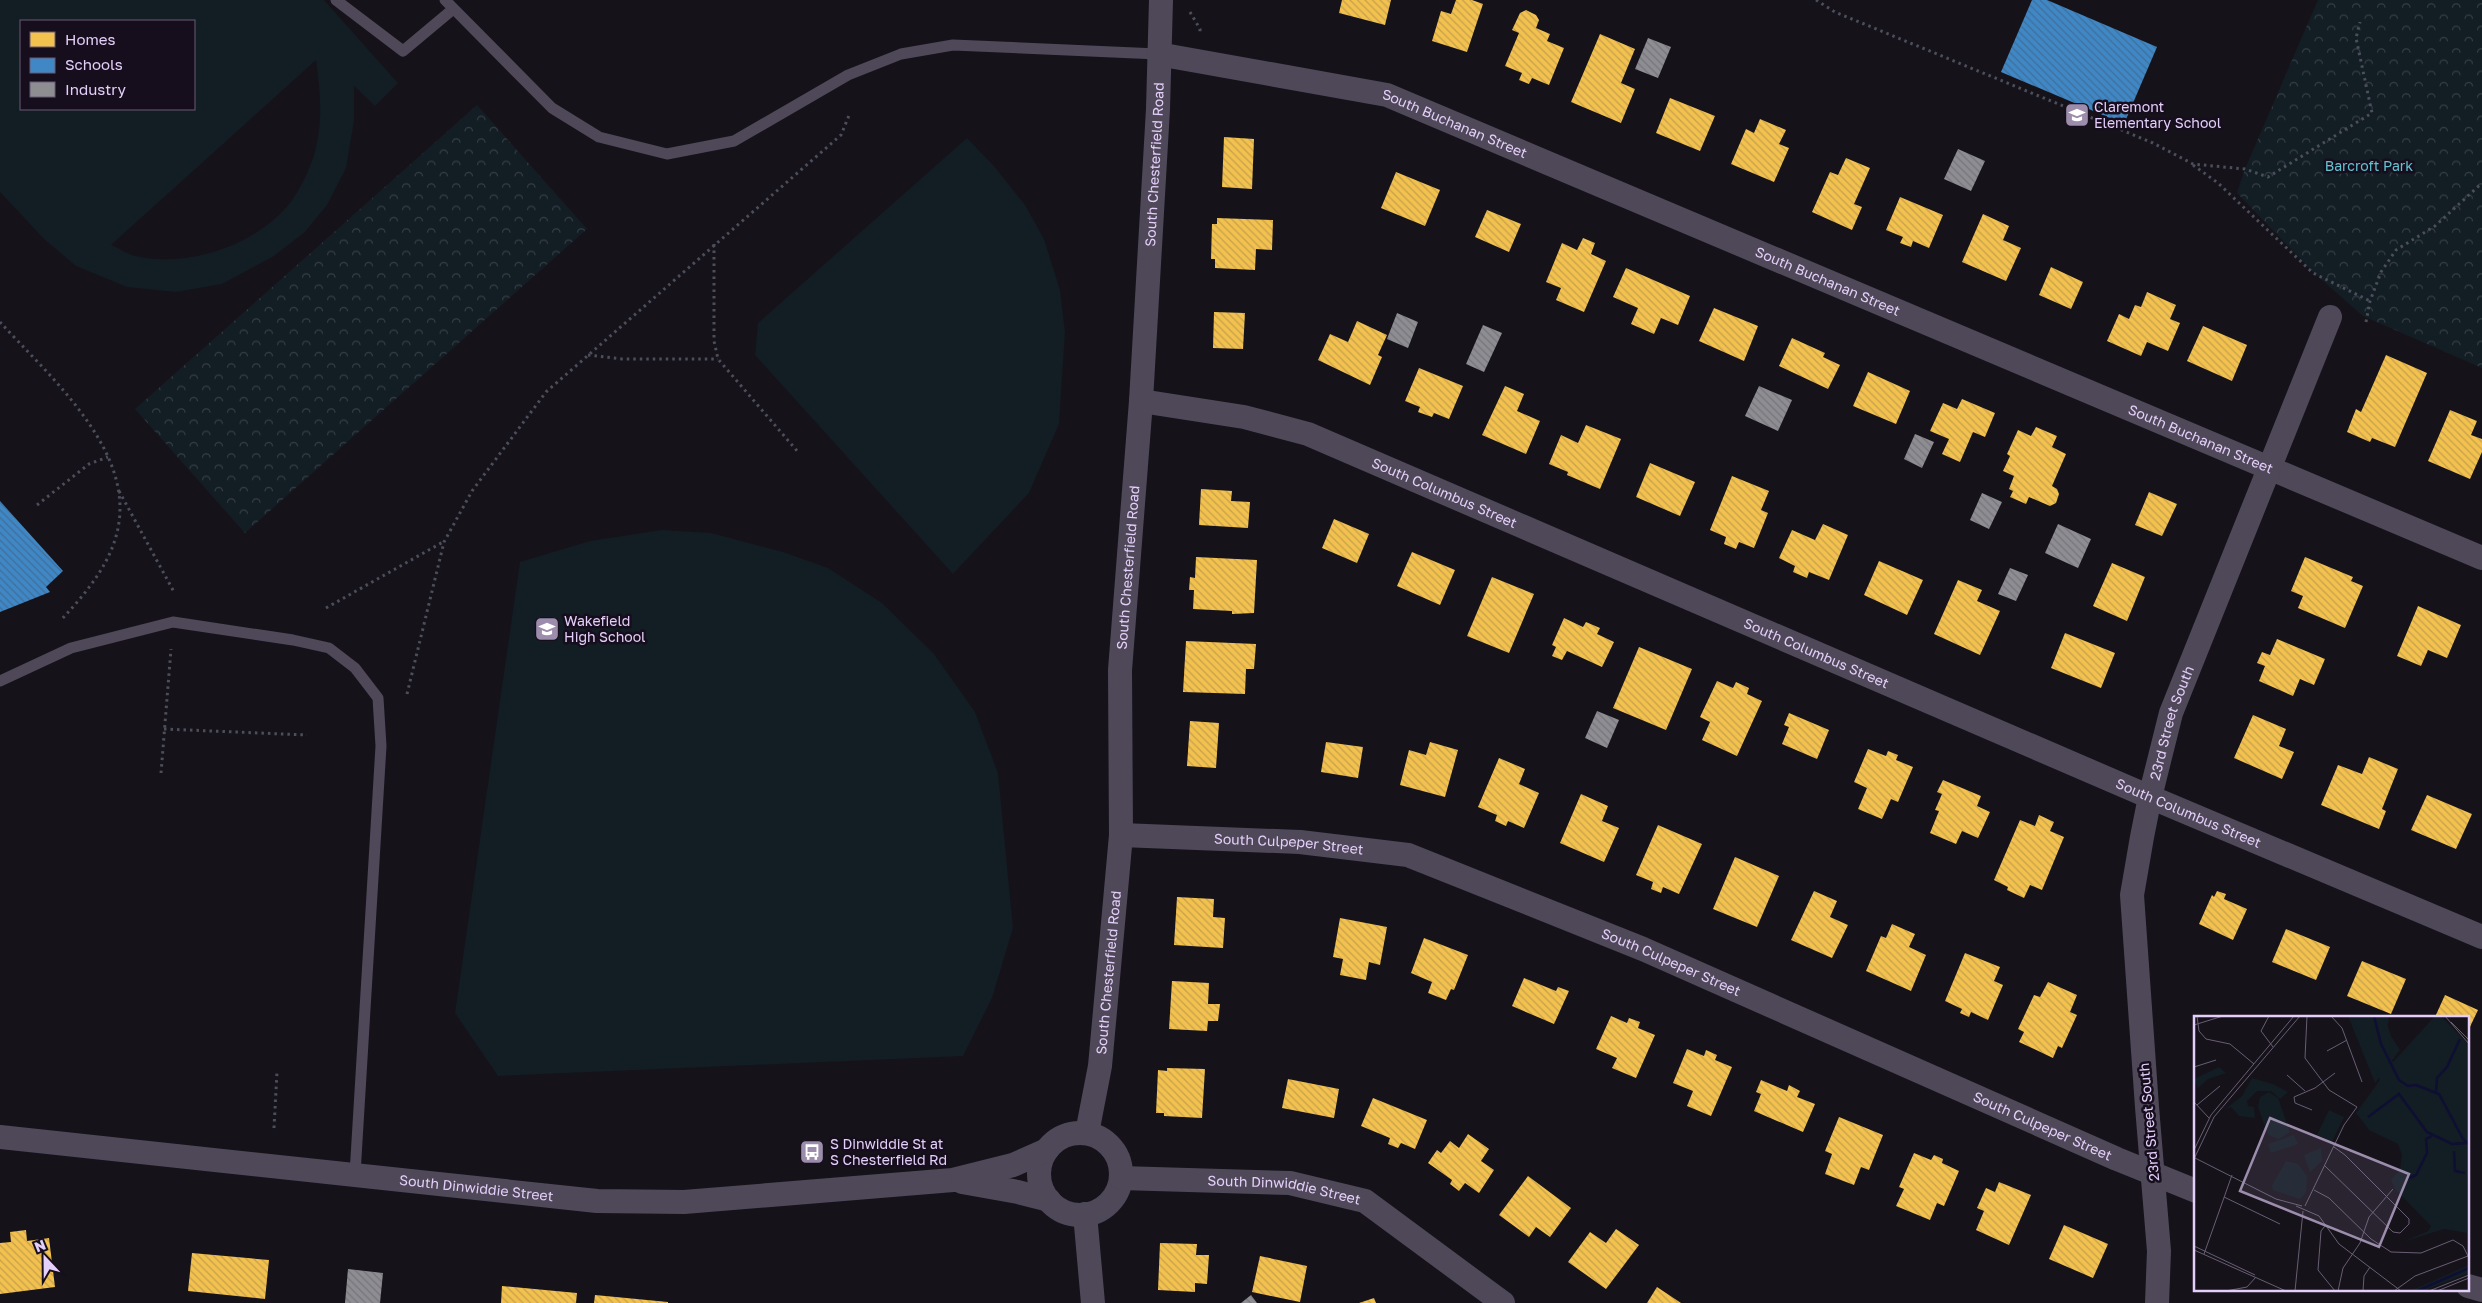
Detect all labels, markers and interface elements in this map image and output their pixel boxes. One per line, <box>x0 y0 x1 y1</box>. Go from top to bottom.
legend <box>20 20 195 110</box>
text: Homes <box>65 30 115 48</box>
text: Schools <box>65 55 123 73</box>
text: Industry <box>65 80 126 98</box>
street label: South Chesterfield Road <box>1141 82 1167 247</box>
street label: South Buchanan Street <box>1381 85 1530 161</box>
place label: Claremont Elementary School <box>2094 98 2221 131</box>
school or university icon: Claremont Elementary School <box>2064 102 2090 128</box>
park label: Barcroft Park <box>2325 157 2413 174</box>
street label: South Buchanan Street <box>1753 243 1903 319</box>
street label: South Buchanan Street <box>2126 400 2276 477</box>
street label: South Columbus Street <box>1369 454 1520 531</box>
street label: South Chesterfield Road <box>1113 485 1142 650</box>
place label: Wakefield High School <box>564 612 646 645</box>
street label: South Columbus Street <box>1741 614 1892 691</box>
school or university icon: Wakefield High School <box>534 616 560 642</box>
street label: 23rd Street South <box>2146 663 2197 782</box>
street label: South Columbus Street <box>2113 774 2264 851</box>
street label: South Culpeper Street <box>1214 830 1365 858</box>
street label: South Chesterfield Road <box>1092 890 1124 1055</box>
street label: South Culpeper Street <box>1599 924 1744 999</box>
inset map <box>2194 1016 2470 1290</box>
street label: 23rd Street South <box>2135 1062 2162 1182</box>
street label: South Culpeper Street <box>1971 1087 2115 1164</box>
place label: S Dinwiddie St at S Chesterfield Rd <box>830 1135 947 1168</box>
bus stop icon: S Dinwiddie St at S Chesterfield Rd <box>799 1139 825 1165</box>
street label: South Dinwiddie Street <box>398 1171 554 1204</box>
street label: South Dinwiddie Street <box>1207 1172 1362 1208</box>
north arrow <box>20 1233 70 1283</box>
text: N <box>32 1236 48 1255</box>

